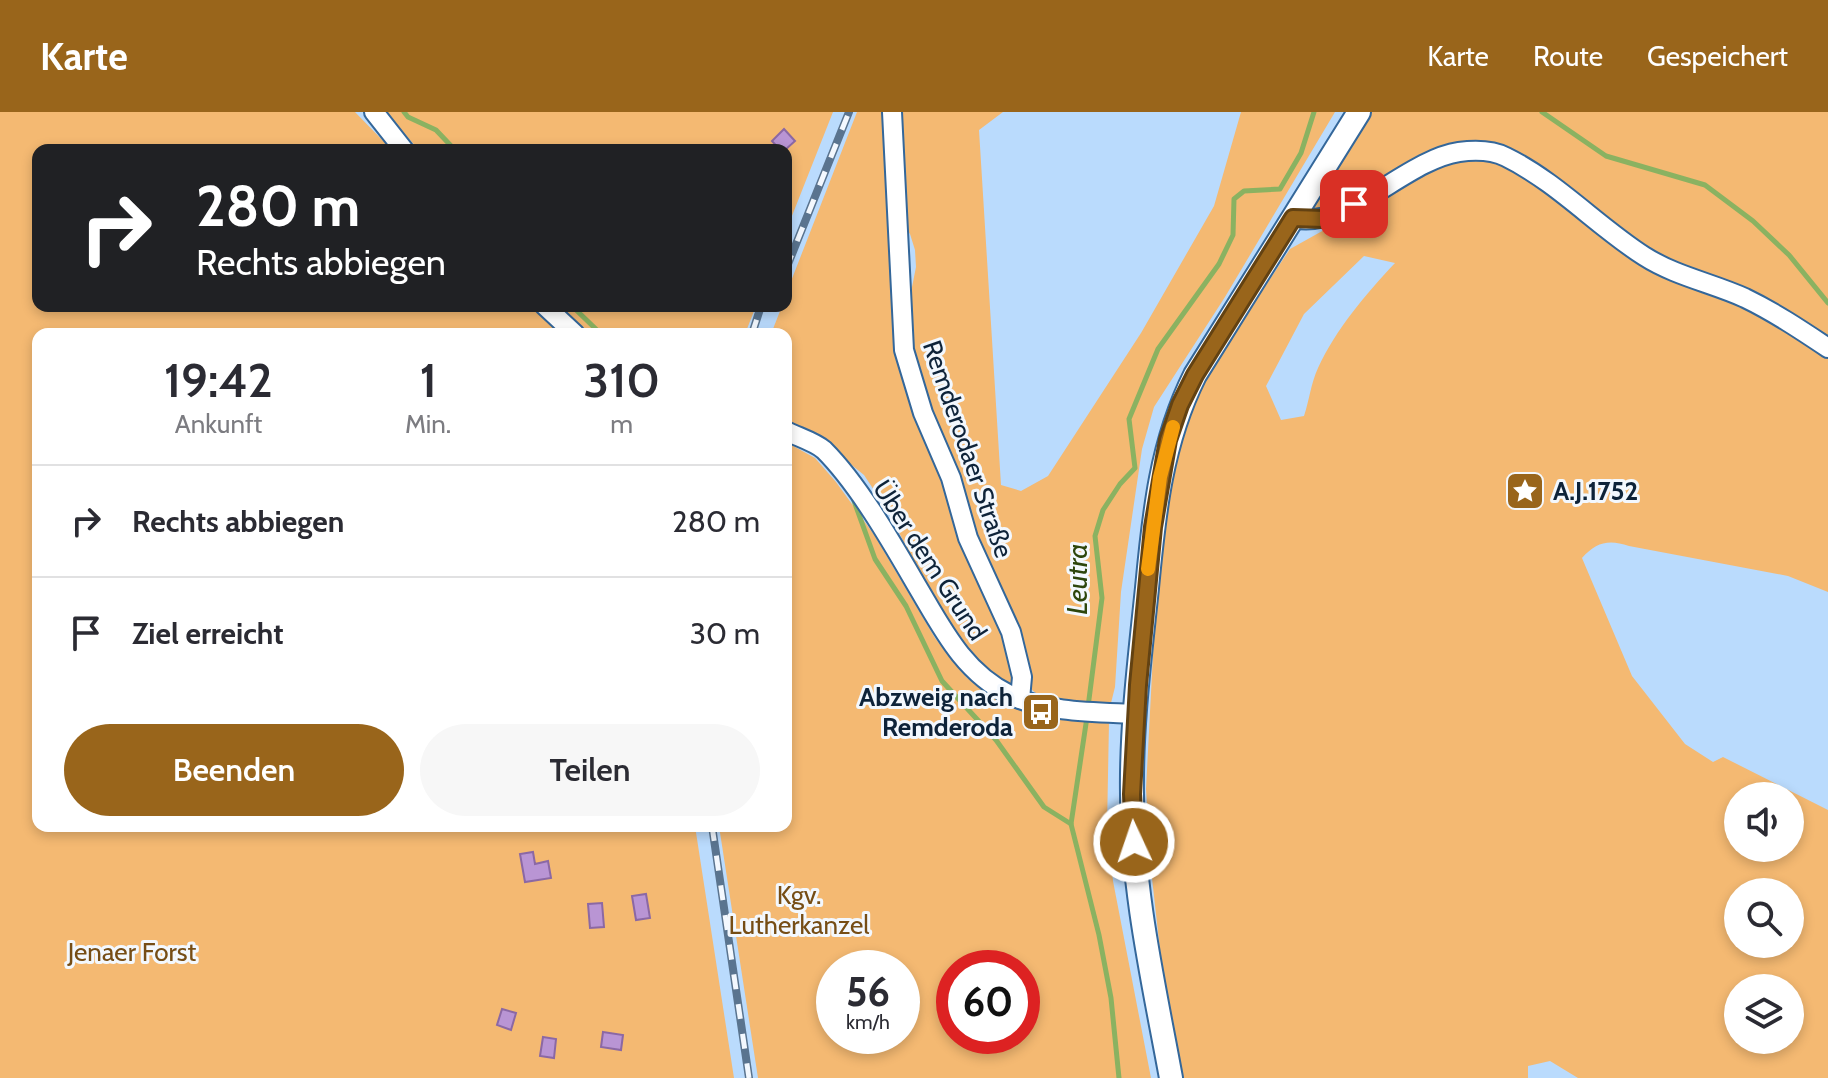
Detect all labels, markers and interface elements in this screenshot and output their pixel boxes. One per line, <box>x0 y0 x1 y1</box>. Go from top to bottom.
text: Karte <box>40 33 128 80</box>
text: Karte <box>1427 39 1489 73</box>
text: Route <box>1533 39 1603 73</box>
text: Gespeichert <box>1647 39 1788 73</box>
pin <box>1320 170 1388 238</box>
text: 280 m <box>196 172 360 240</box>
icon: right <box>64 176 168 280</box>
icon: arrive <box>1332 182 1376 226</box>
text: Rechts abbiegen <box>196 240 446 284</box>
street label: Remderodaer Straße <box>916 336 1020 562</box>
text: 19:42 <box>164 351 273 409</box>
text: 1 <box>420 351 437 409</box>
text: 310 <box>583 351 660 409</box>
text: Ankunft <box>175 408 262 440</box>
text: Min. <box>405 408 451 440</box>
text: m <box>610 408 633 440</box>
place icon: A.J.1752 <box>1504 470 1546 512</box>
street label: Über dem Grund <box>866 474 994 646</box>
place label: A.J.1752 <box>1553 475 1638 507</box>
icon: right <box>64 499 108 543</box>
text: Rechts abbiegen <box>132 503 344 540</box>
text: 280 m <box>672 503 760 540</box>
water label: Leutra <box>1060 543 1094 615</box>
icon: arrive <box>64 611 108 655</box>
text: Ziel erreicht <box>132 615 283 652</box>
text: 30 m <box>690 615 760 652</box>
place label: Abzweig nach Remderoda <box>859 681 1013 743</box>
bus stop icon: Abzweig nach Remderoda <box>1020 691 1062 733</box>
button: Beenden <box>64 724 404 816</box>
button: Teilen <box>420 724 760 816</box>
map controls <box>1724 782 1804 1054</box>
button: sound <box>1724 782 1804 862</box>
position arrow <box>1092 800 1176 884</box>
button: search <box>1724 878 1804 958</box>
park label: Kgv. Lutherkanzel <box>729 879 869 941</box>
park label: Jenaer Forst <box>67 936 196 968</box>
speed limit sign: 60 <box>936 950 1040 1054</box>
text: 56 <box>846 967 890 1016</box>
button: layers <box>1724 974 1804 1054</box>
text: km/h <box>846 1010 890 1034</box>

